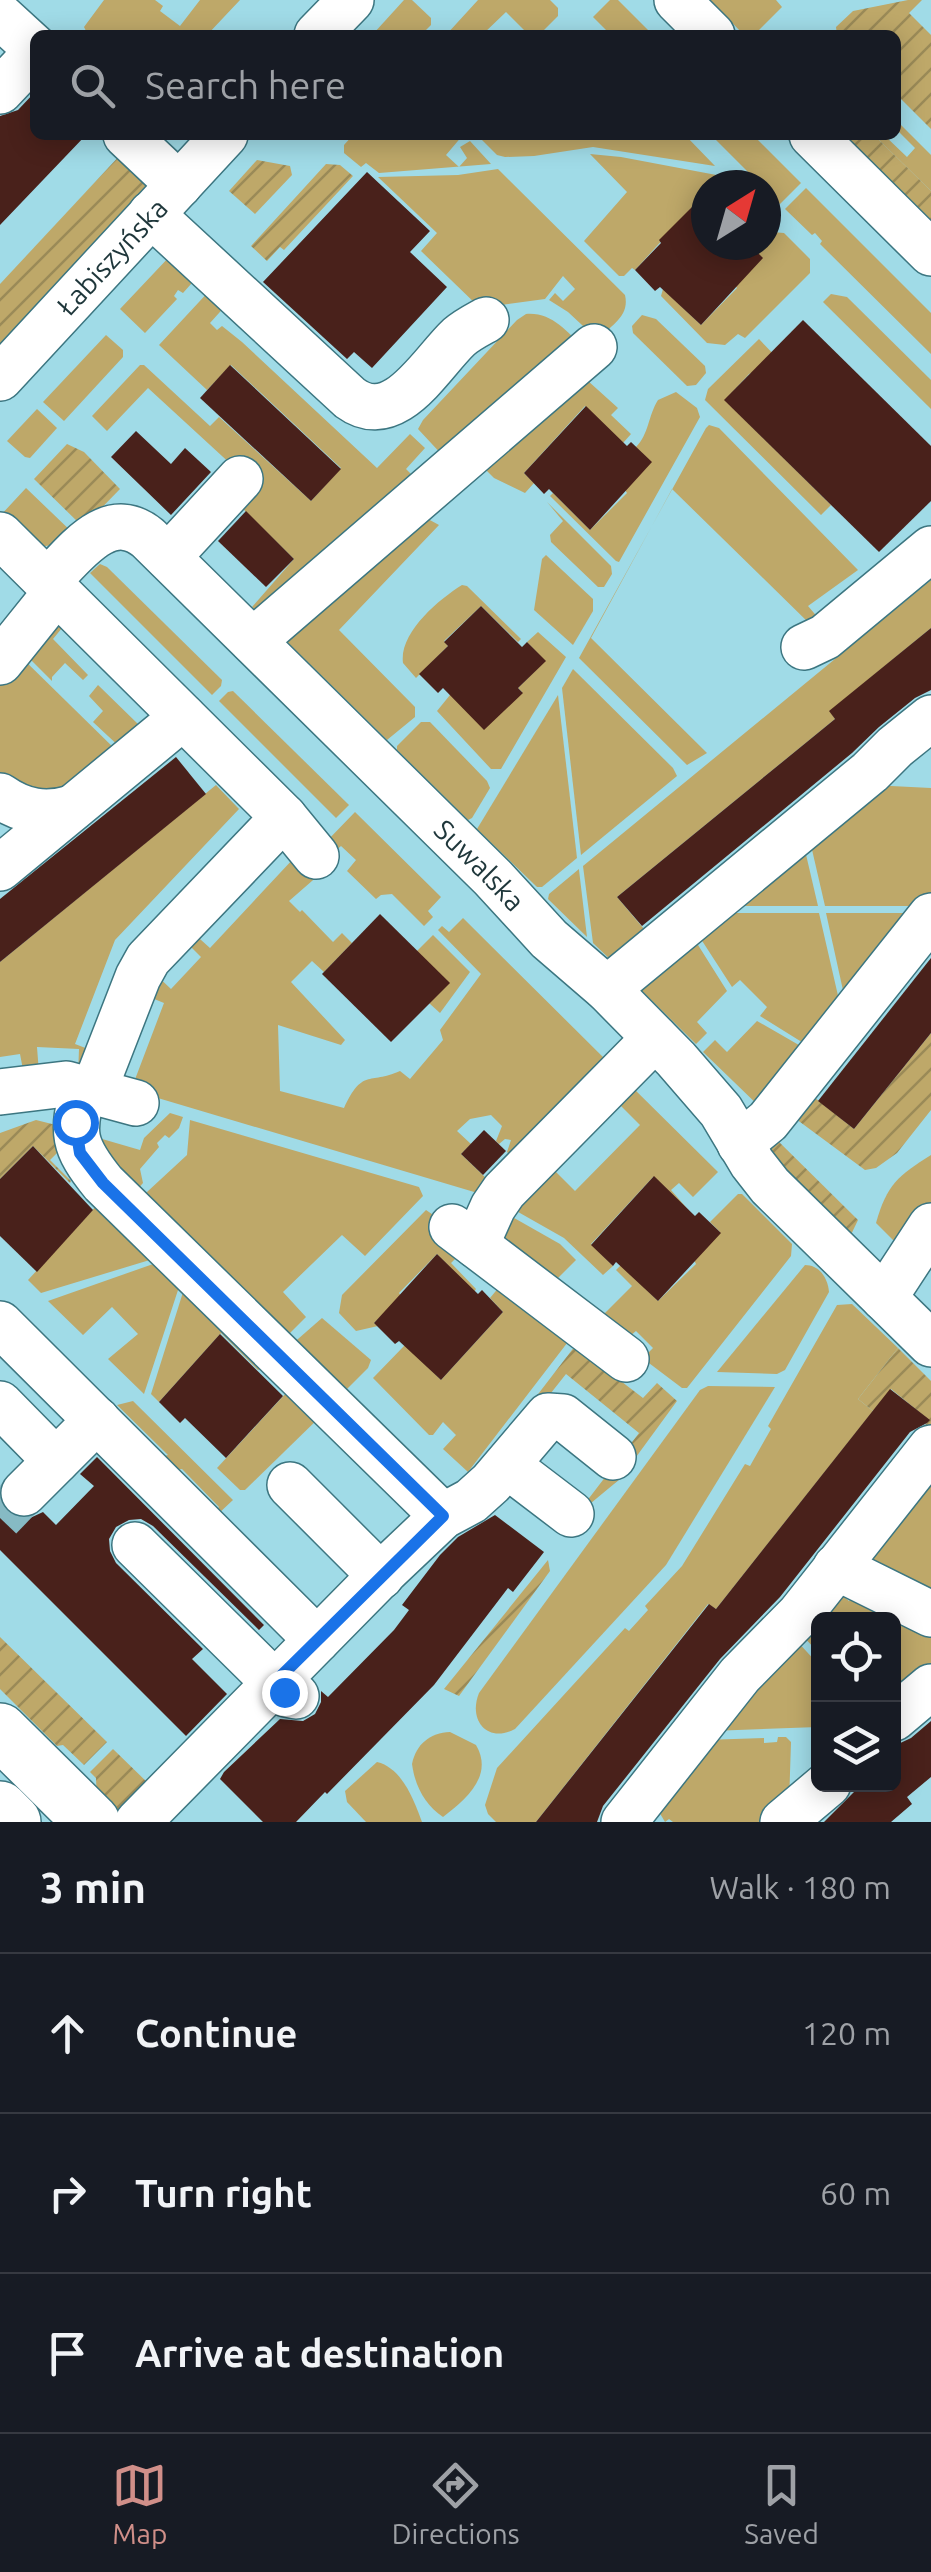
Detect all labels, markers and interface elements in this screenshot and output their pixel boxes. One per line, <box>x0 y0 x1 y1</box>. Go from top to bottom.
search box <box>30 30 901 140</box>
icon: search <box>65 58 120 113</box>
text: Search here <box>145 64 346 106</box>
north arrow <box>691 170 781 260</box>
street label: Łabiszyńska <box>50 192 173 321</box>
street label: Suwalska <box>428 813 531 917</box>
route start <box>53 1100 99 1146</box>
map controls <box>811 1612 901 1792</box>
button: locate <box>811 1612 901 1702</box>
route end <box>262 1670 308 1716</box>
button: layers <box>811 1702 901 1792</box>
text: 3 min <box>40 1864 146 1911</box>
text: Walk · 180 m <box>709 1869 891 1905</box>
icon: ahead <box>40 2006 95 2061</box>
text: Continue <box>135 2012 297 2054</box>
text: 120 m <box>802 2015 891 2051</box>
icon: right <box>40 2166 95 2221</box>
text: Turn right <box>135 2172 312 2214</box>
text: 60 m <box>820 2175 891 2211</box>
icon: arrive <box>40 2326 95 2381</box>
text: Arrive at destination <box>135 2332 504 2374</box>
tab: Map <box>112 2458 167 2549</box>
tab: Directions <box>392 2458 520 2549</box>
tab: Saved <box>744 2458 819 2549</box>

